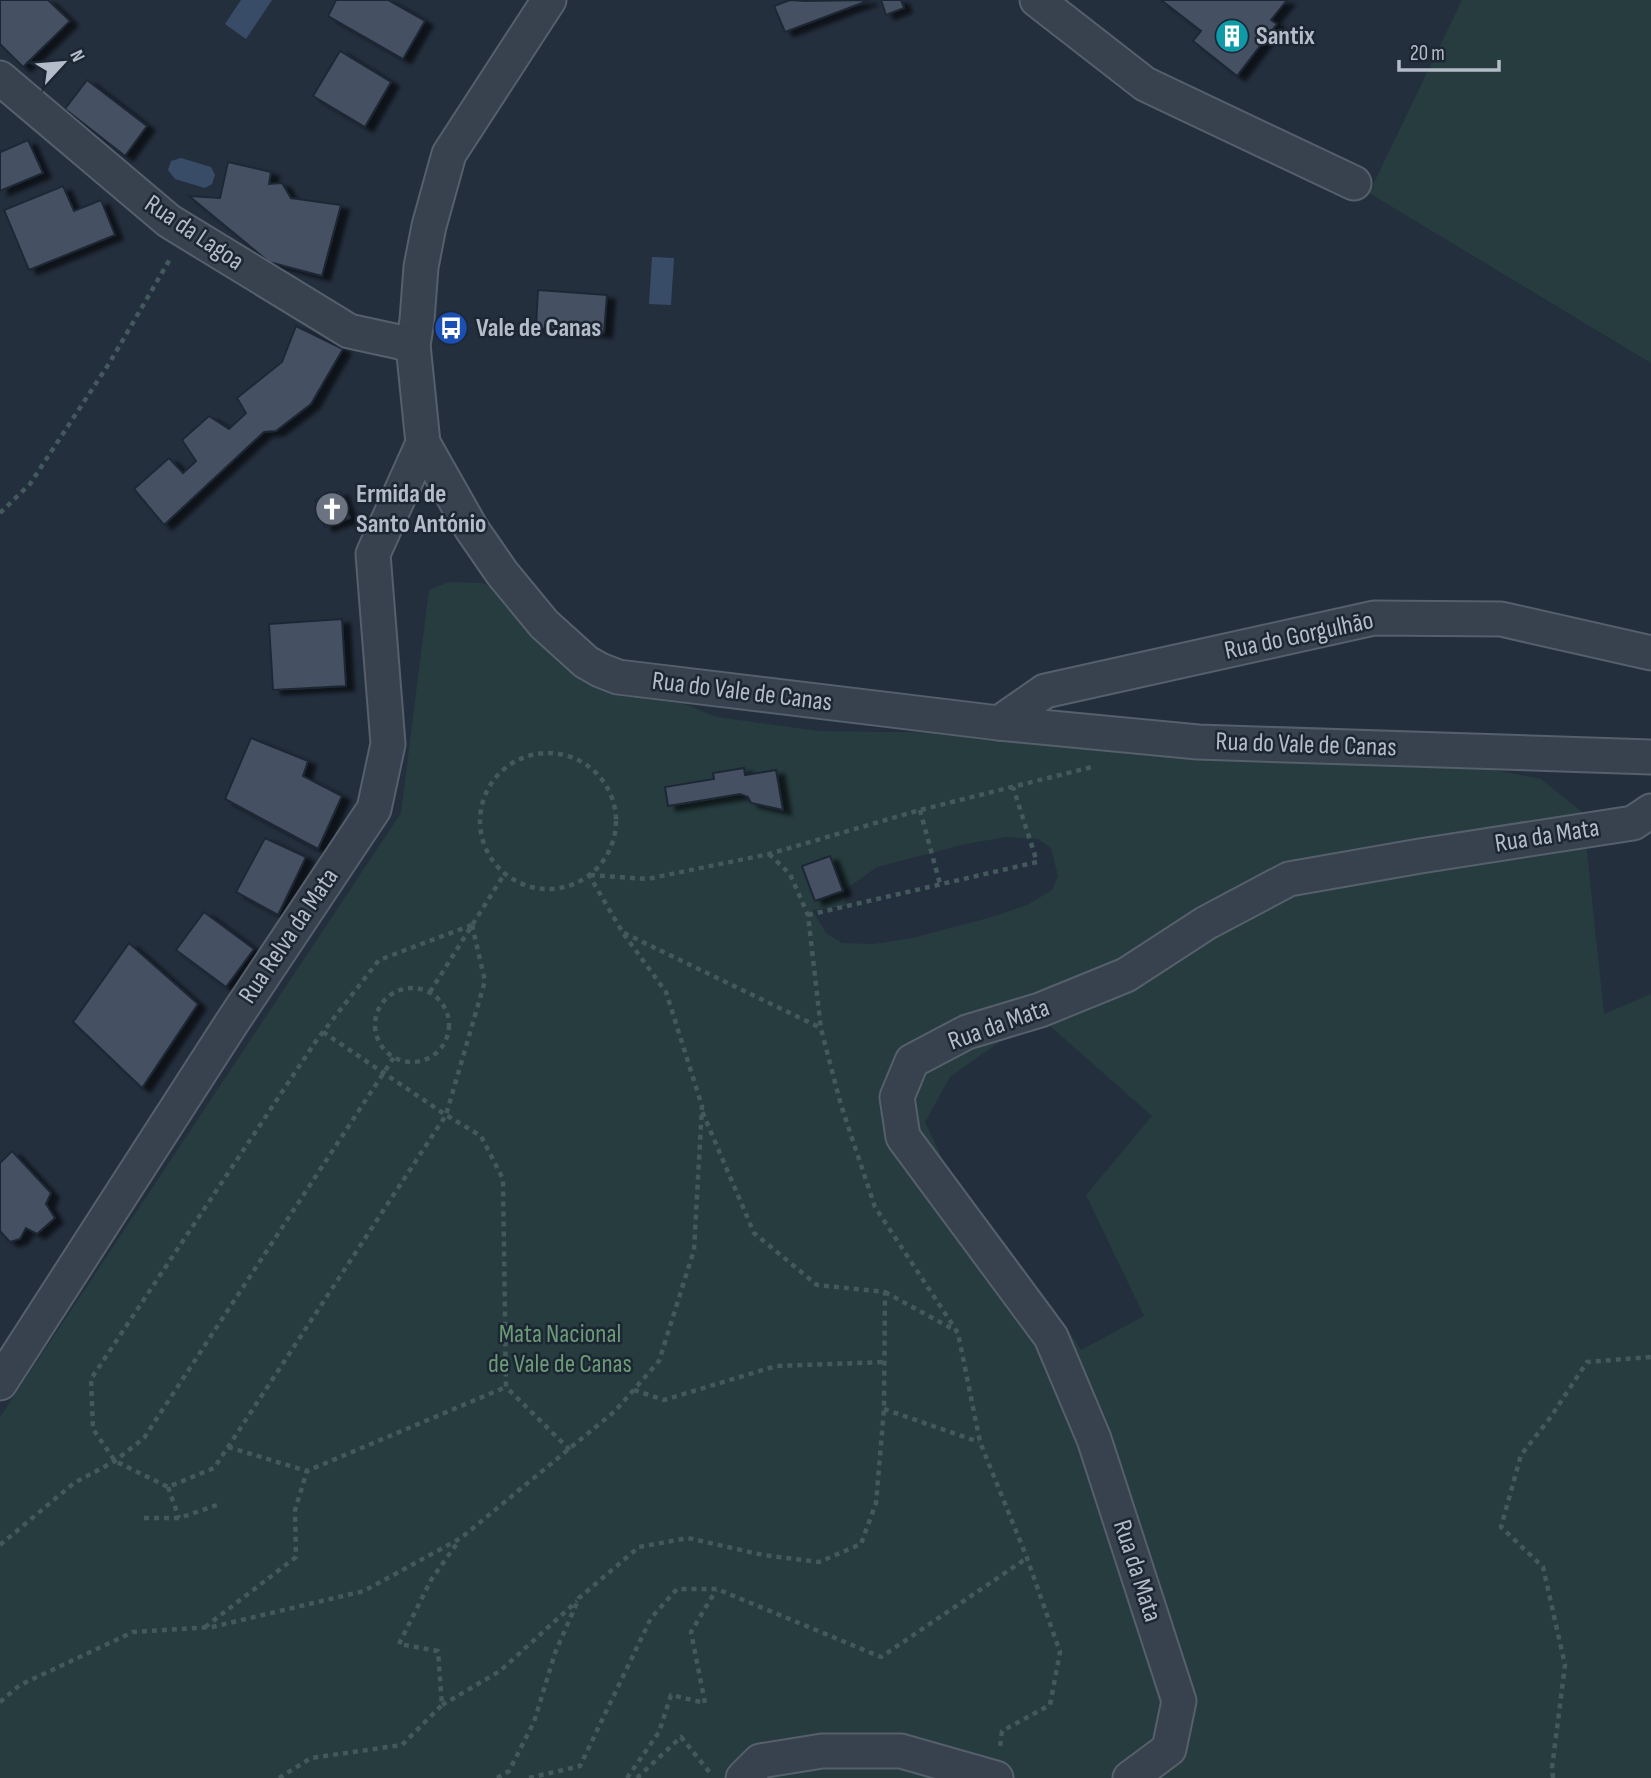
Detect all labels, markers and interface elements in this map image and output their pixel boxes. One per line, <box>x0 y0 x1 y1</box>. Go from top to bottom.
building icon: Santix <box>1213 17 1251 55</box>
place label: Santix <box>1256 21 1315 52</box>
north arrow <box>28 28 98 98</box>
scale bar <box>1399 28 1499 72</box>
text: 20 m <box>1410 41 1445 66</box>
text: N <box>64 47 89 66</box>
street label: Rua da Lagoa <box>139 189 249 277</box>
bus stop icon: Vale de Canas <box>432 309 470 347</box>
place label: Vale de Canas <box>476 313 601 344</box>
place label: Ermida de Santo António <box>356 479 486 540</box>
church icon: Ermida de Santo António <box>313 490 351 528</box>
street label: Rua do Gorgulhão <box>1222 605 1376 667</box>
street label: Rua do Vale de Canas <box>650 666 834 718</box>
street label: Rua do Vale de Canas <box>1215 726 1397 764</box>
street label: Rua da Mata <box>1493 812 1601 860</box>
street label: Rua Relva da Mata <box>233 863 345 1009</box>
street label: Rua da Mata <box>944 992 1054 1058</box>
park label: Mata Nacional de Vale de Canas <box>488 1319 632 1380</box>
street label: Rua da Mata <box>1106 1516 1168 1626</box>

